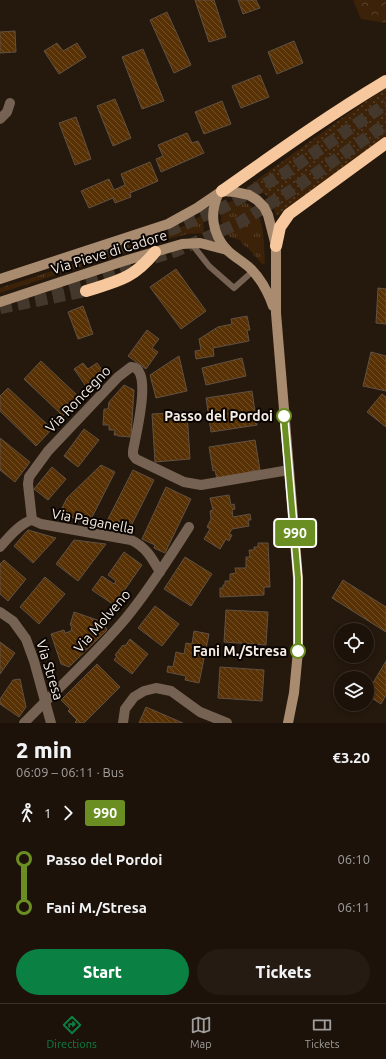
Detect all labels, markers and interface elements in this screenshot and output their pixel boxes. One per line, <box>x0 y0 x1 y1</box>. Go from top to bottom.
street label: Via Pieve di Cadore <box>49 227 169 277</box>
street label: Via Roncegno <box>42 362 114 436</box>
place label: Passo del Pordoi <box>164 408 273 424</box>
marker: Passo del Pordoi <box>276 408 292 424</box>
street label: Via Paganella <box>50 505 136 537</box>
line badge: 990 <box>272 520 318 546</box>
text: 990 <box>283 525 307 541</box>
street label: Via Molveno <box>70 586 134 656</box>
map controls <box>334 623 374 711</box>
button: locate <box>334 623 374 663</box>
street label: Via Stresa <box>33 638 67 702</box>
place label: Fani M./Stresa <box>193 643 287 659</box>
marker: Fani M./Stresa <box>290 643 306 659</box>
button: layers <box>334 671 374 711</box>
text: 2 min <box>16 737 72 762</box>
text: €3.20 <box>332 749 370 766</box>
text: 06:09 – 06:11 · Bus <box>16 765 124 779</box>
icon: walk <box>16 802 38 824</box>
icon: forward <box>57 802 79 824</box>
text: 990 <box>93 805 117 821</box>
text: 1 <box>44 806 51 820</box>
text: Passo del Pordoi <box>46 851 162 868</box>
text: 06:10 <box>337 852 370 866</box>
text: Fani M./Stresa <box>46 899 147 916</box>
text: 06:11 <box>337 900 370 914</box>
button: Start <box>16 949 189 995</box>
button: Tickets <box>197 949 370 995</box>
tab: Directions <box>47 1014 97 1050</box>
tab: Map <box>190 1014 212 1050</box>
tab: Tickets <box>305 1014 339 1050</box>

